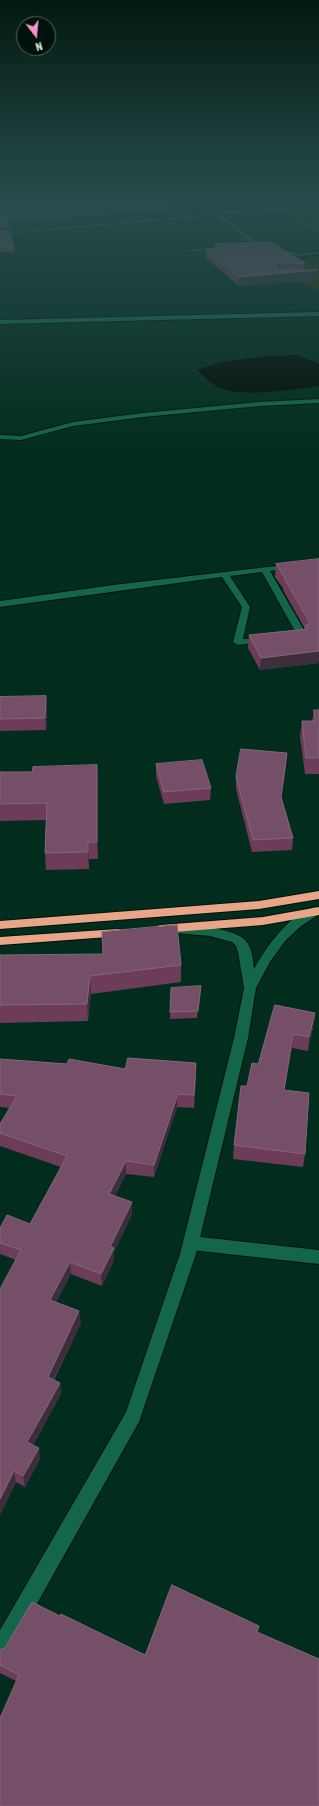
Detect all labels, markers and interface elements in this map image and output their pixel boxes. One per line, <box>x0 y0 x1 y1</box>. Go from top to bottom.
north arrow <box>16 16 56 56</box>
text: N <box>34 40 44 53</box>

